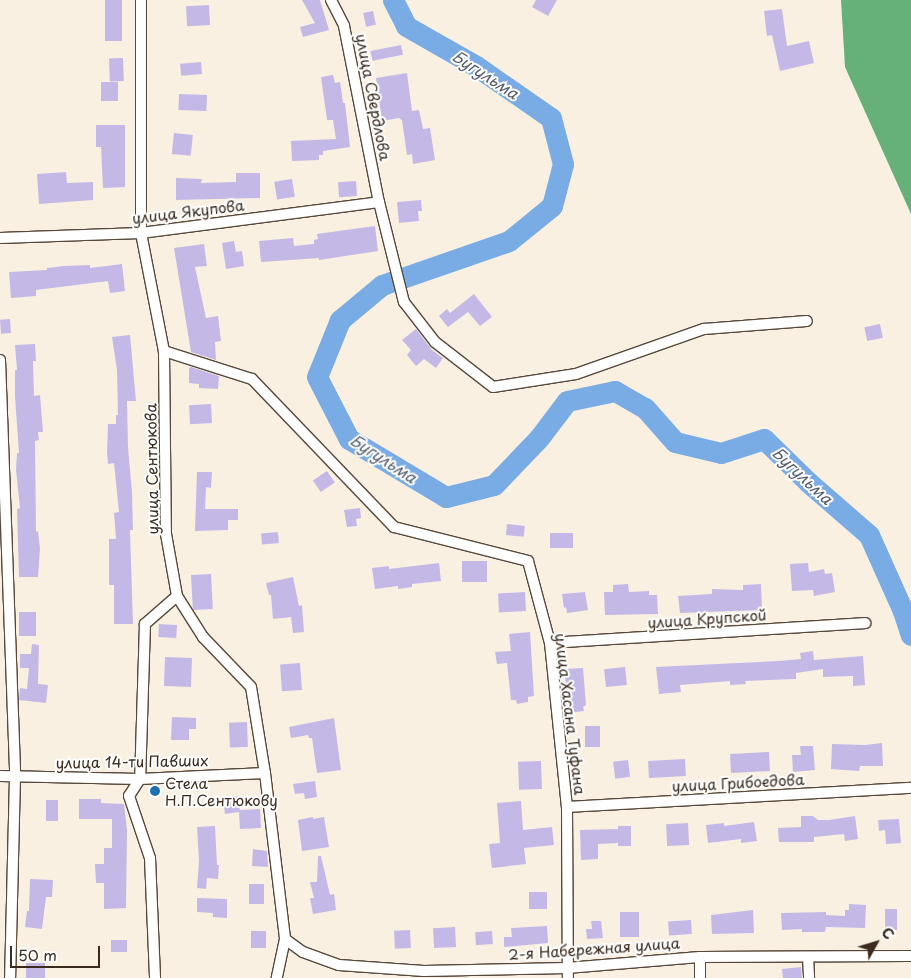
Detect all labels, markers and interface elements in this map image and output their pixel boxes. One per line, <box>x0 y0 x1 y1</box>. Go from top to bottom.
street label: улица Свердлова <box>353 32 395 162</box>
water label: Бугульма <box>449 45 523 103</box>
street label: улица Якупова <box>131 195 245 227</box>
street label: улица Сентюкова <box>141 403 161 535</box>
water label: Бугульма <box>347 429 421 487</box>
water label: Бугульма <box>769 442 837 508</box>
street label: улица Крупской <box>646 605 768 631</box>
street label: улица Хасана Туфана <box>552 631 590 797</box>
street label: улица 14-ти Павших <box>55 751 209 771</box>
street label: улица Грибоедова <box>671 770 805 794</box>
place label: Стела Н.П.Сентюкову <box>165 773 278 808</box>
marker: Стела Н.П.Сентюкову <box>149 785 161 797</box>
north arrow <box>851 918 901 968</box>
text: С <box>877 923 900 944</box>
street label: 2-я Набережная улица <box>507 933 681 963</box>
scale bar <box>12 936 102 968</box>
text: 50 m <box>18 943 57 966</box>

